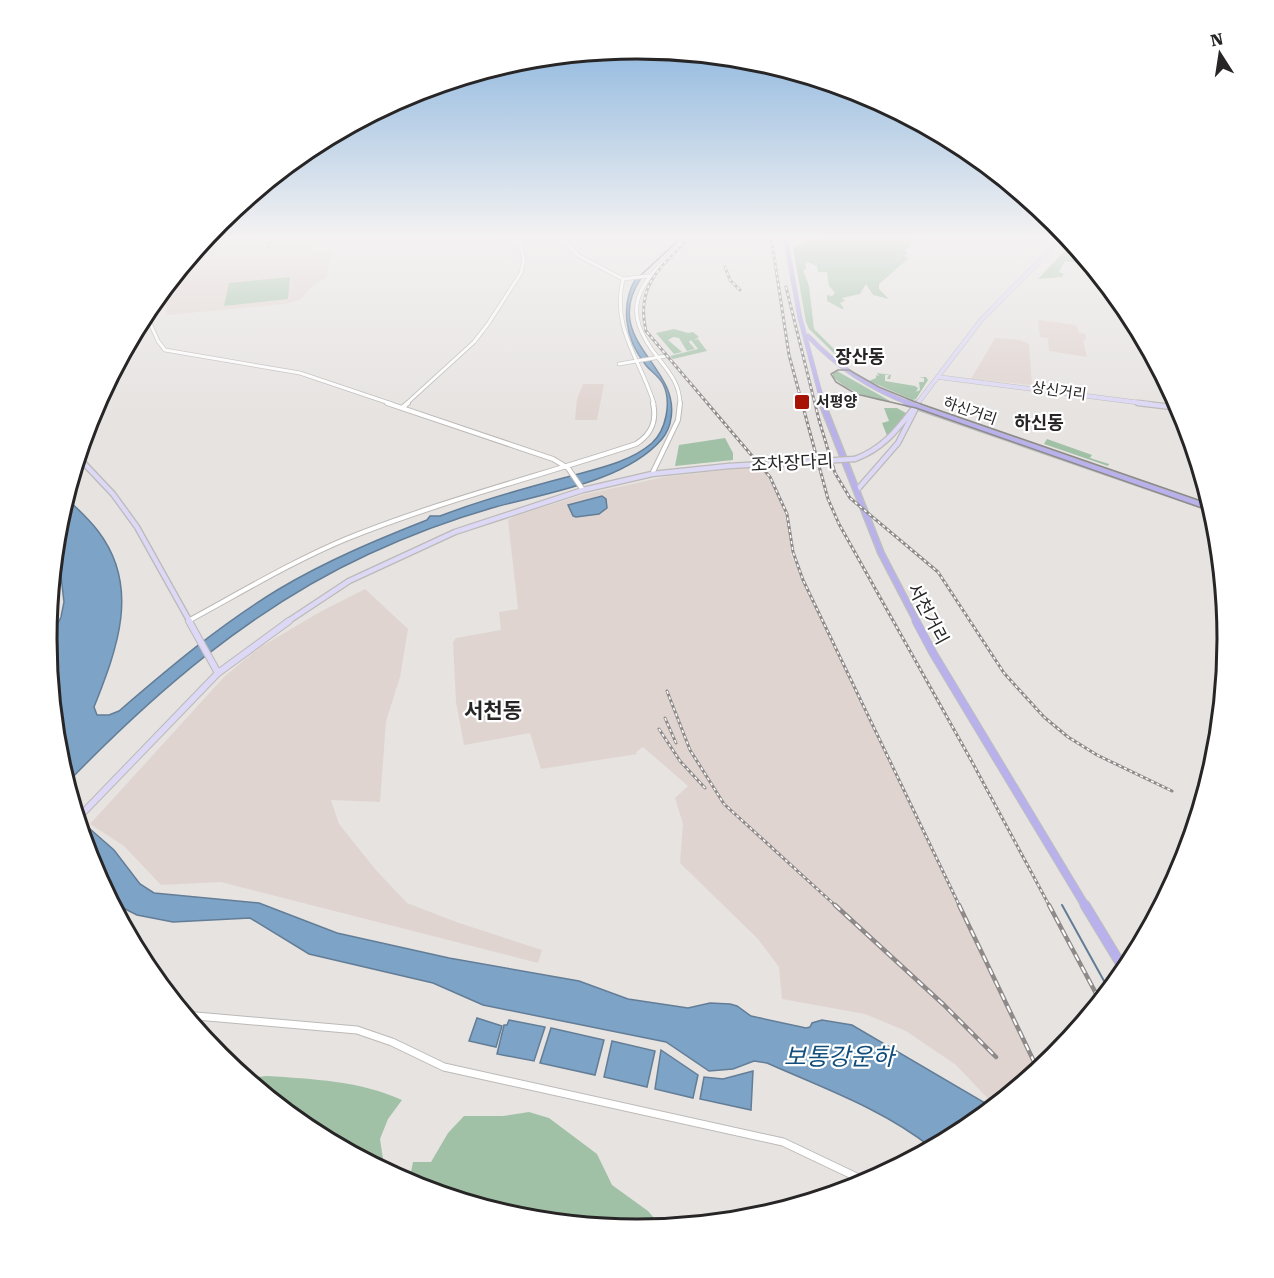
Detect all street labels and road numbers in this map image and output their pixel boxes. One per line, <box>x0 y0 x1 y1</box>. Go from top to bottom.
street label: 상신거리 <box>1030 378 1088 404</box>
street label: 하신거리 <box>941 394 999 428</box>
street label: 조차장다리 <box>750 450 834 475</box>
street label: 서천거리 <box>904 580 953 648</box>

